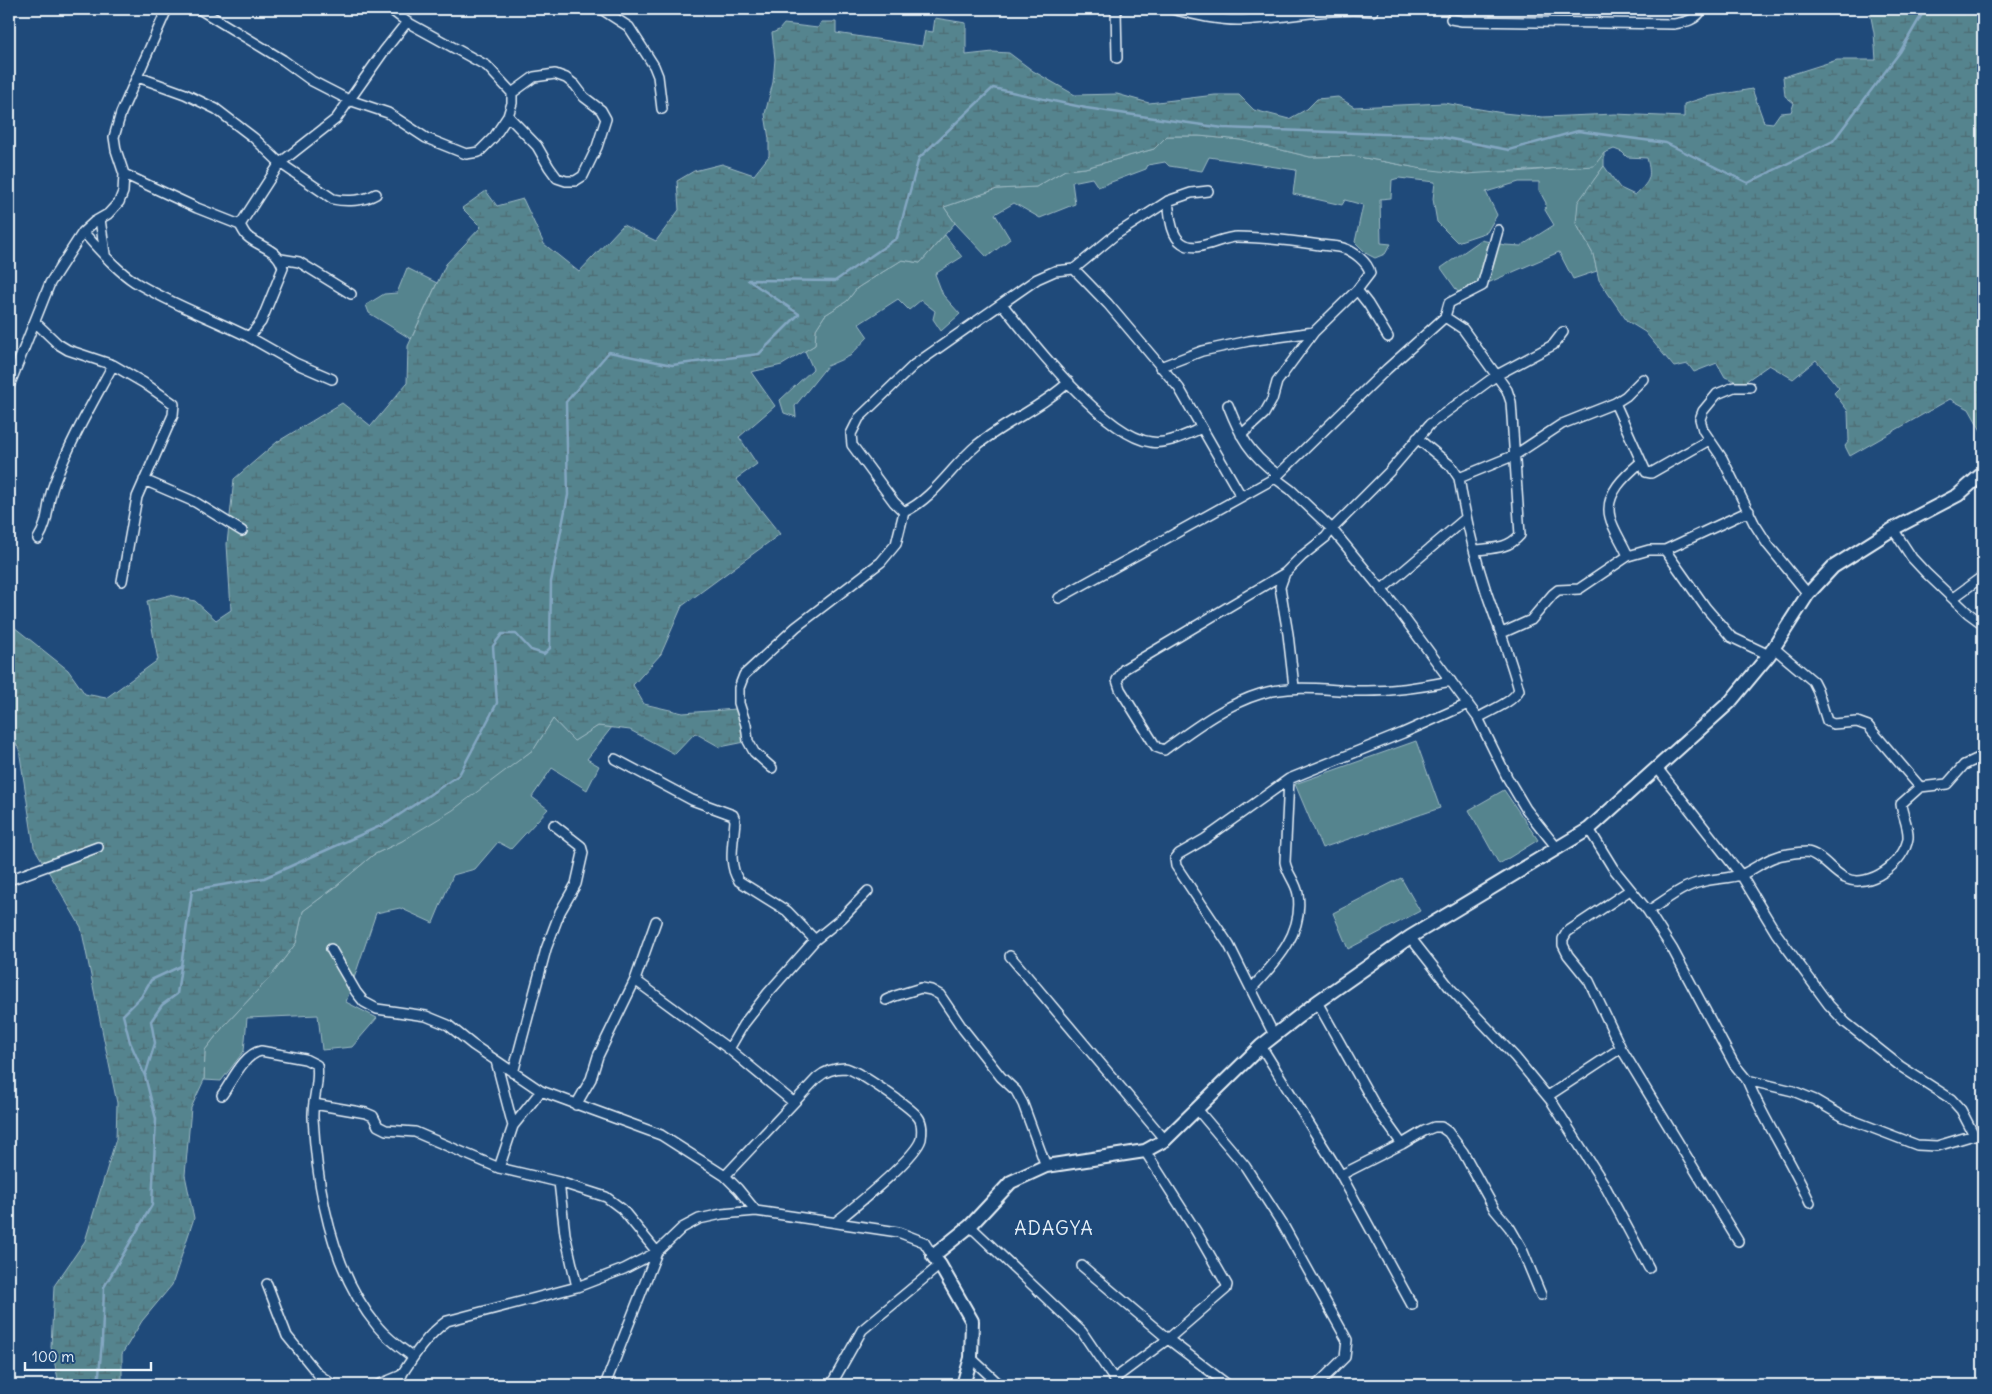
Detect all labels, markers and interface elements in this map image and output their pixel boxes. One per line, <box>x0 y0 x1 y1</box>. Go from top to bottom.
district label: ADAGYA <box>1014 1216 1094 1240</box>
scale bar <box>25 1339 151 1371</box>
text: 100 m <box>32 1347 74 1366</box>

